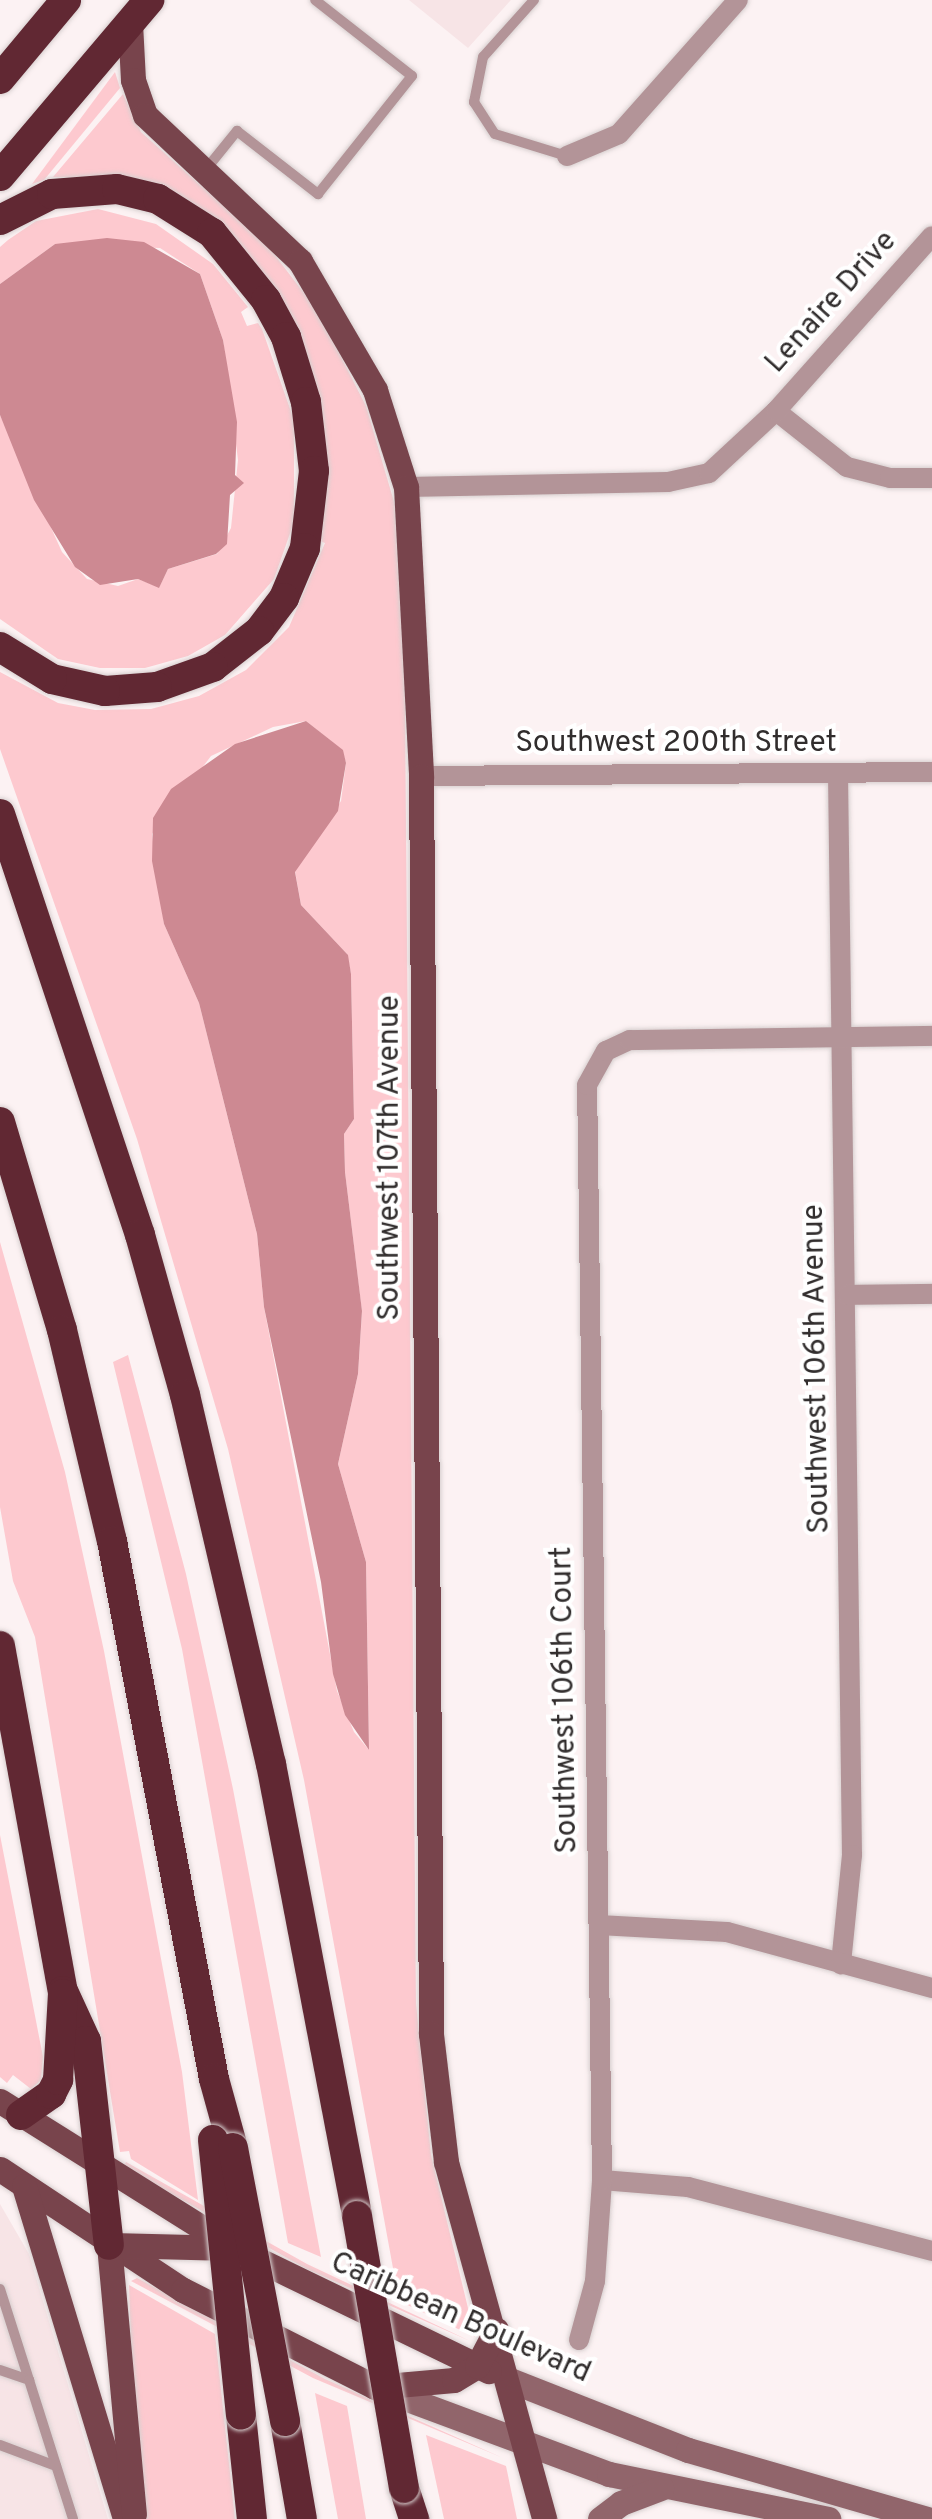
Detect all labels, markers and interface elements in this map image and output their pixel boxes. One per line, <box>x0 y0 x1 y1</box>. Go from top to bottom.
street label: Lenaire Drive <box>759 225 905 381</box>
street label: Southwest 200th Street <box>515 726 837 762</box>
street label: Southwest 107th Avenue <box>373 995 409 1321</box>
street label: Southwest 106th Avenue <box>797 1203 839 1535</box>
street label: Southwest 106th Court <box>545 1546 587 1854</box>
street label: Caribbean Boulevard <box>324 2245 596 2393</box>

